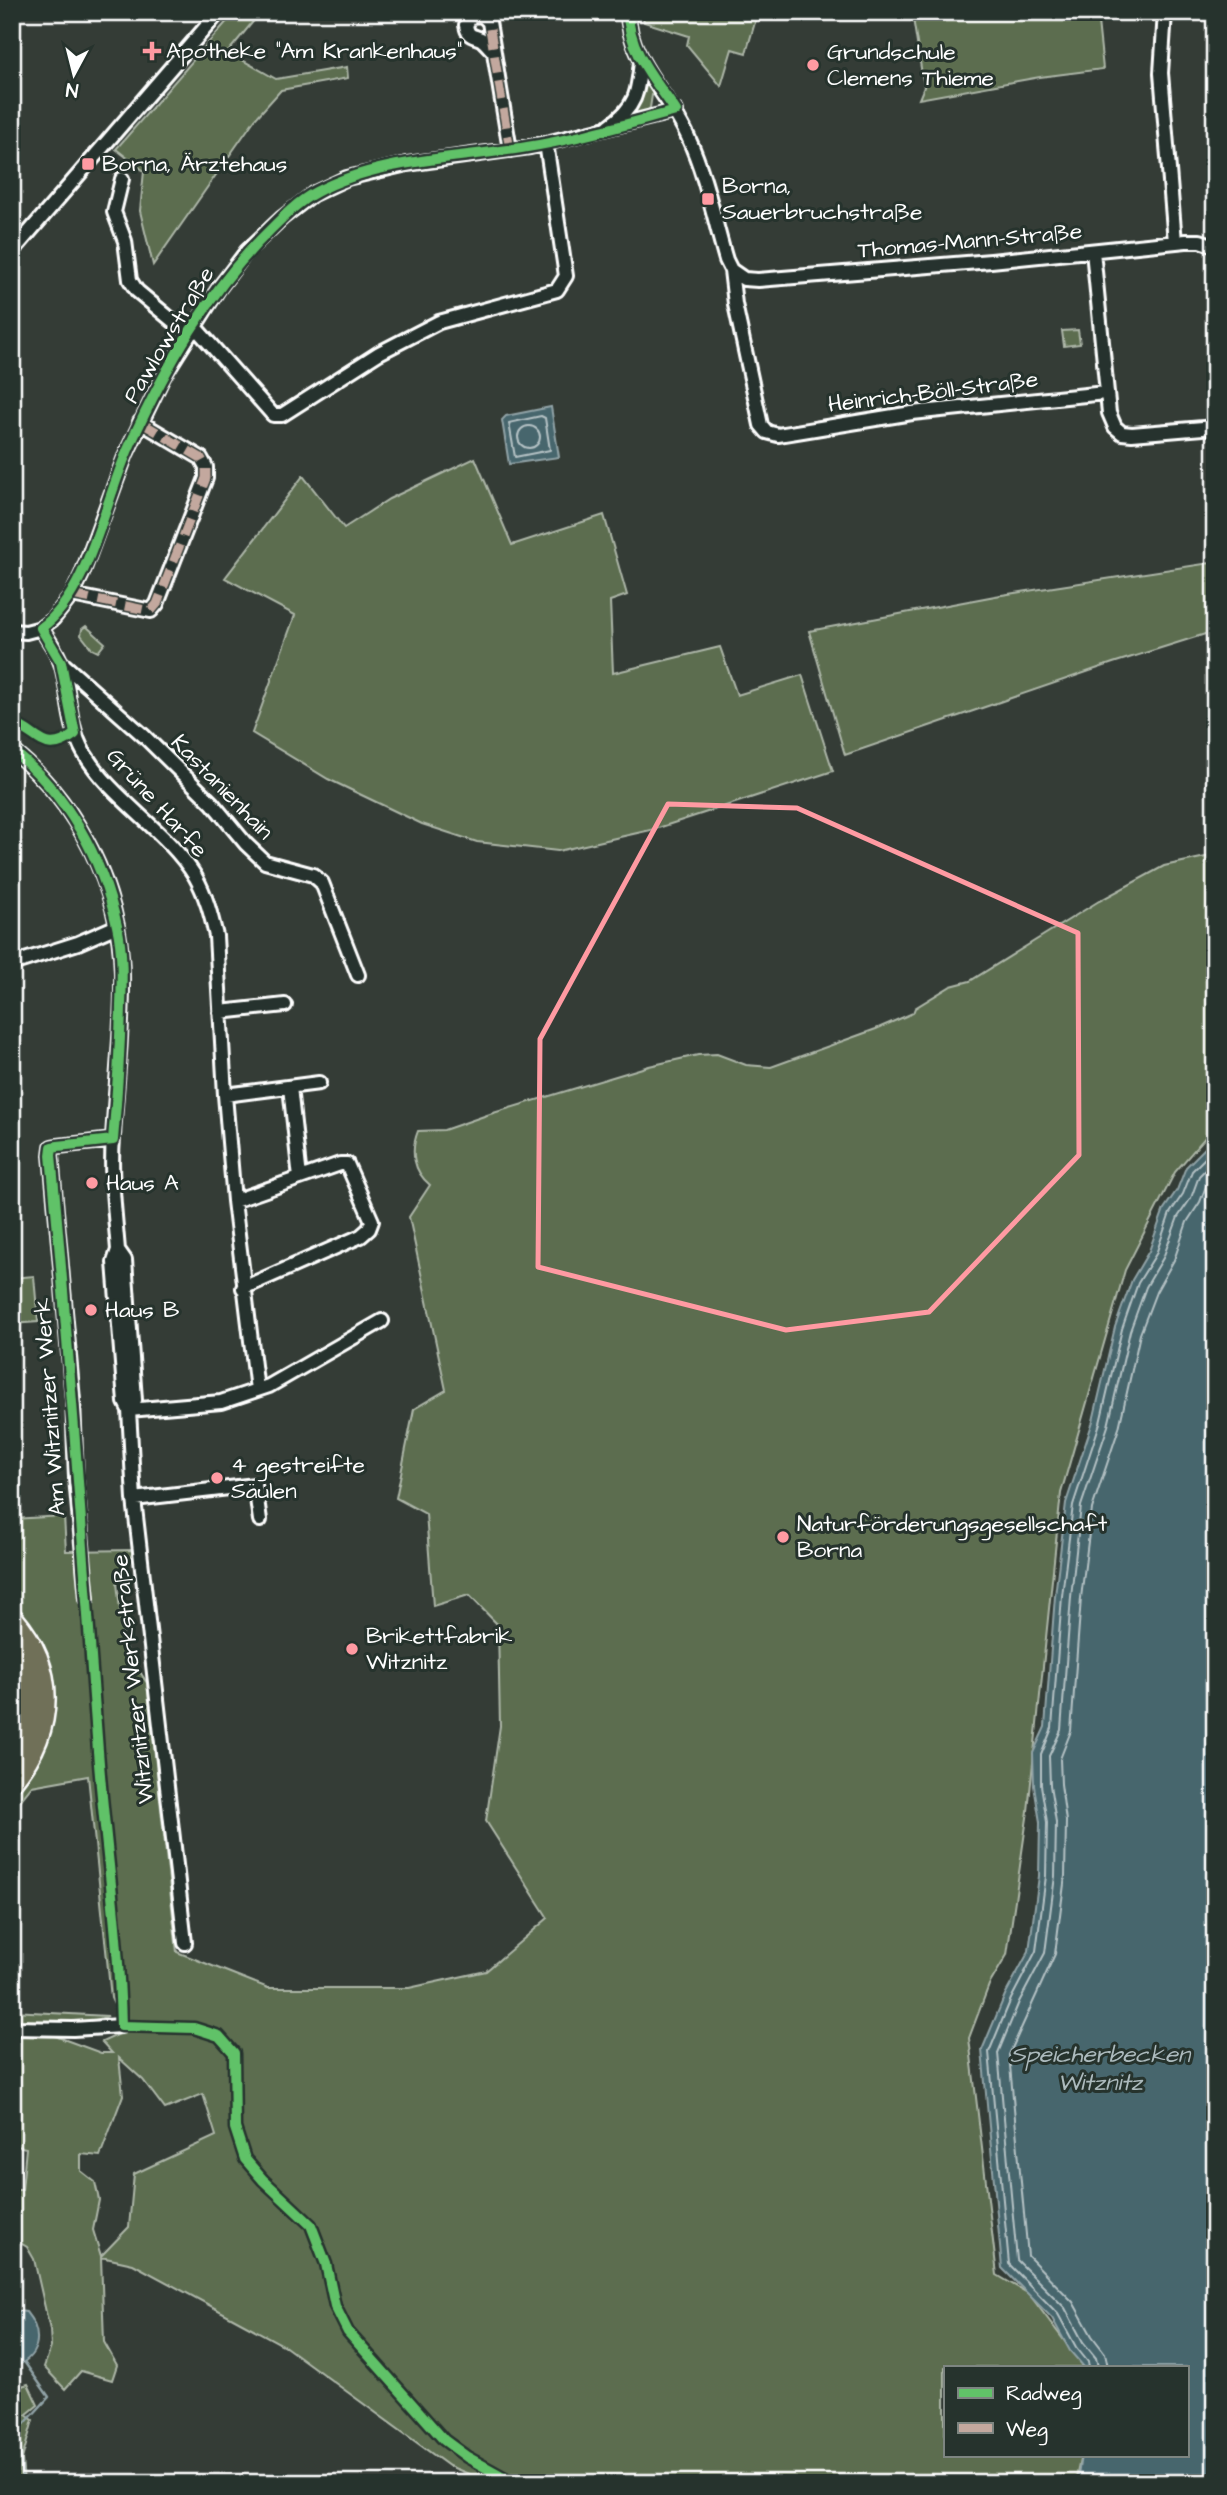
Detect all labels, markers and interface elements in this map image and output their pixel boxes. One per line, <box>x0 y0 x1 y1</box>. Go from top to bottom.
place label: Apotheke "Am Krankenhaus" <box>166 35 462 67</box>
place label: Grundschule Clemens Thieme <box>827 36 994 94</box>
north arrow <box>38 38 108 108</box>
marker: Apotheke "Am Krankenhaus" <box>144 43 160 59</box>
marker: Grundschule Clemens Thieme <box>805 57 821 73</box>
text: N <box>64 75 80 104</box>
place label: Borna, Ärztehaus <box>102 148 287 180</box>
marker: Borna, Ärztehaus <box>80 156 96 172</box>
place label: Borna, Sauerbruchstraße <box>722 170 923 228</box>
marker: Borna, Sauerbruchstraße <box>700 191 716 207</box>
street label: Thomas-Mann-Straße <box>856 215 1084 267</box>
street label: Pawlowstraße <box>116 261 222 409</box>
street label: Heinrich-Böll-Straße <box>826 363 1040 421</box>
street label: Kastanienhain <box>164 727 280 847</box>
street label: Grüne Harfe <box>99 741 215 865</box>
place label: Haus A <box>106 1167 179 1199</box>
marker: Haus A <box>84 1175 100 1191</box>
place label: Haus B <box>105 1294 179 1326</box>
street label: Am Witznitzer Werk <box>26 1297 74 1517</box>
marker: Haus B <box>83 1302 99 1318</box>
place label: 4 gestreifte Säulen <box>231 1449 365 1507</box>
marker: 4 gestreifte Säulen <box>209 1470 225 1486</box>
place label: Naturförderungsgesellschaft Borna <box>797 1508 1108 1566</box>
marker: Naturförderungsgesellschaft Borna <box>775 1529 791 1545</box>
street label: Witznitzer Werkstraße <box>104 1553 162 1805</box>
place label: Brikettfabrik Witznitz <box>366 1620 512 1678</box>
marker: Brikettfabrik Witznitz <box>344 1641 360 1657</box>
water label: Speicherbecken Witznitz <box>1010 2038 1192 2100</box>
legend <box>944 2366 1188 2456</box>
text: Radweg <box>1006 2379 1082 2410</box>
text: Weg <box>1006 2415 1048 2446</box>

